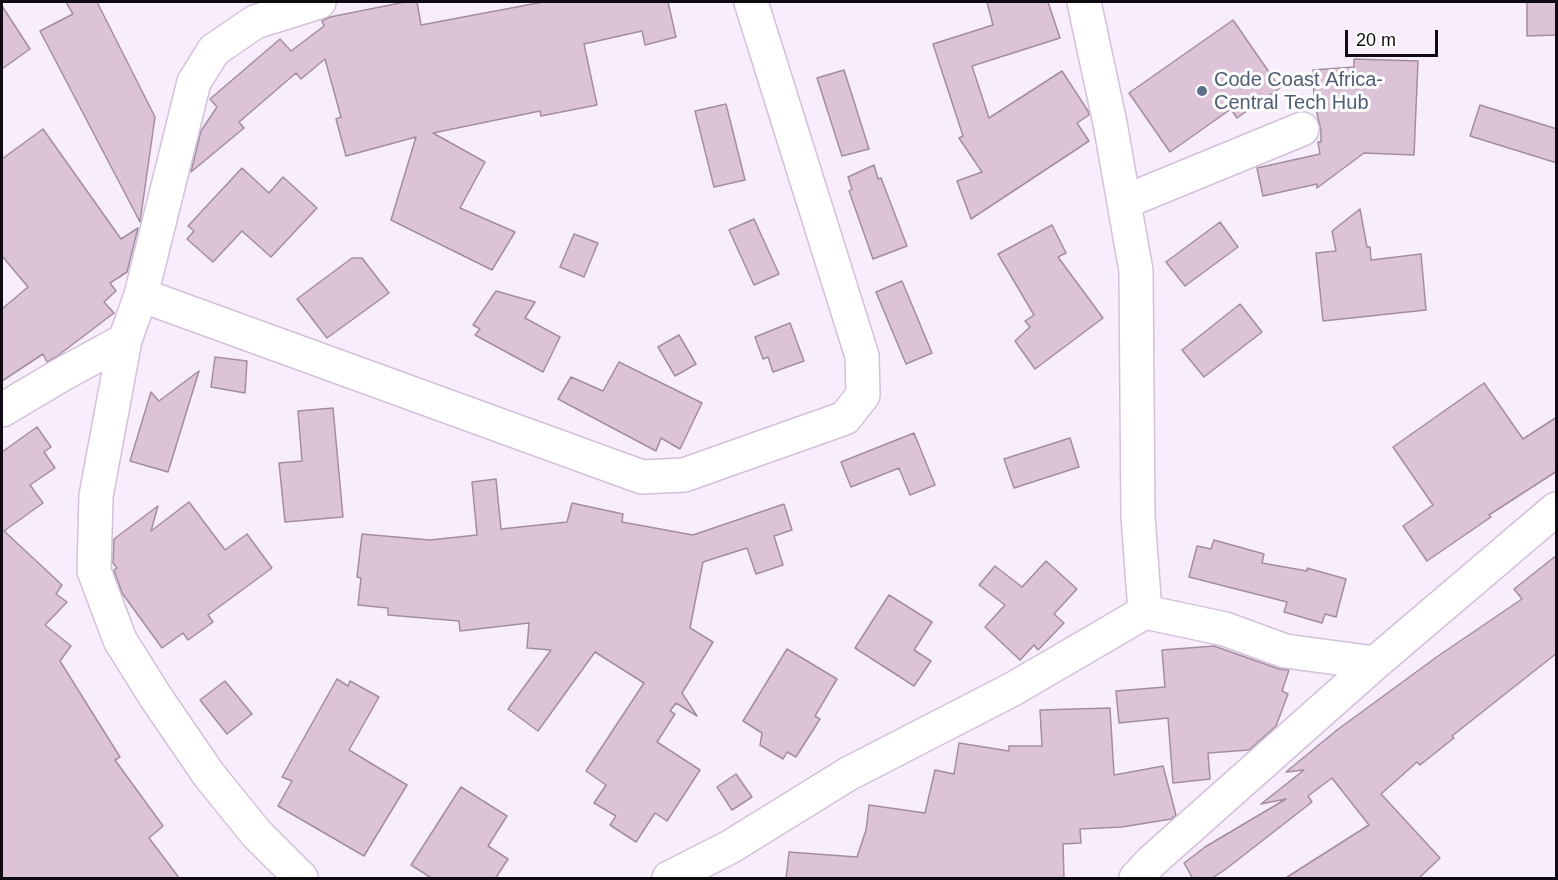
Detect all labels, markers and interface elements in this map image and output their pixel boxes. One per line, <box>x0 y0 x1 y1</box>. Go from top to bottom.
scale bar <box>1348 18 1441 56</box>
text: 20 m <box>1356 30 1396 50</box>
place label: Code Coast Africa- Central Tech Hub <box>1214 68 1383 115</box>
marker: Code Coast Africa- Central Tech Hub <box>1195 84 1209 98</box>

